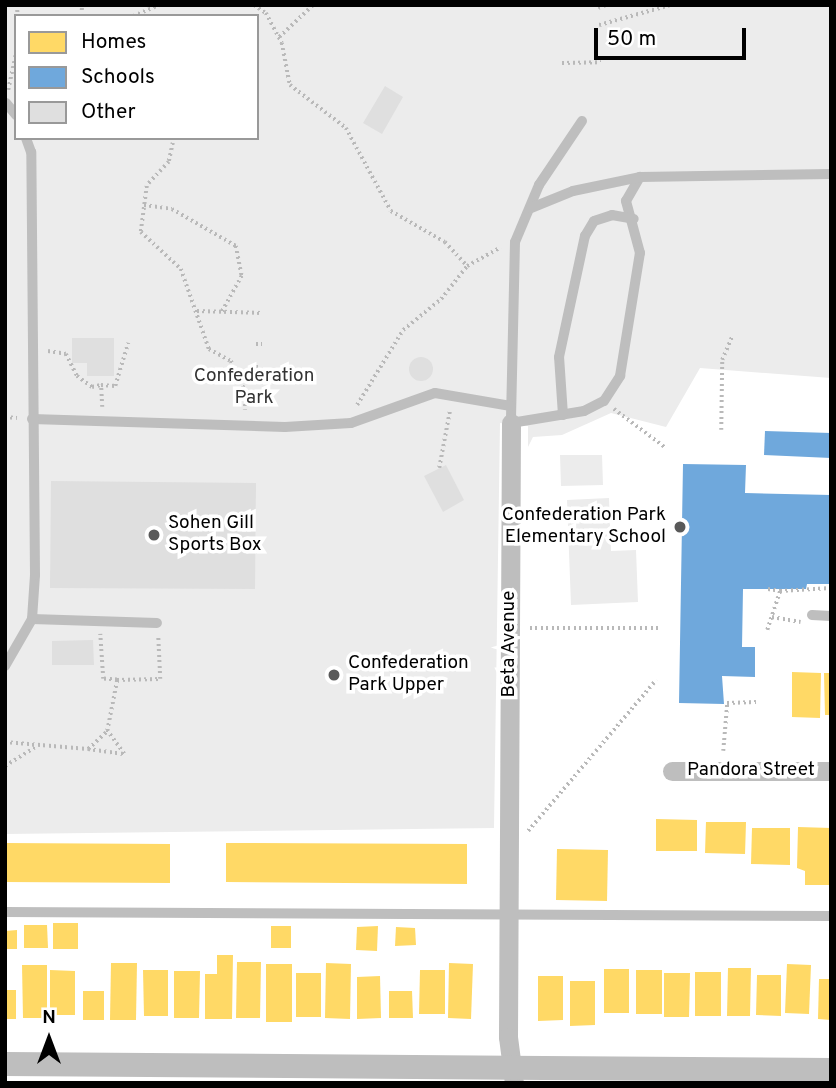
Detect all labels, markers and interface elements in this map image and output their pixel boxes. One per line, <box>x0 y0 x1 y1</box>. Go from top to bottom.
legend <box>14 14 259 140</box>
scale bar <box>598 14 750 58</box>
text: 50 m <box>607 26 656 53</box>
text: Homes <box>81 29 146 56</box>
text: Schools <box>81 64 155 91</box>
text: Other <box>81 99 136 126</box>
park label: Confederation Park <box>194 366 314 410</box>
place label: Confederation Park Elementary School <box>502 505 666 549</box>
place label: Sohen Gill Sports Box <box>168 513 262 557</box>
marker: Confederation Park Elementary School <box>672 519 688 535</box>
marker: Sohen Gill Sports Box <box>146 527 162 543</box>
street label: Beta Avenue <box>499 590 521 698</box>
place label: Confederation Park Upper <box>348 653 469 697</box>
marker: Confederation Park Upper <box>326 667 342 683</box>
street label: Pandora Street <box>687 760 815 782</box>
north arrow <box>14 1004 84 1074</box>
text: N <box>42 1006 56 1030</box>

